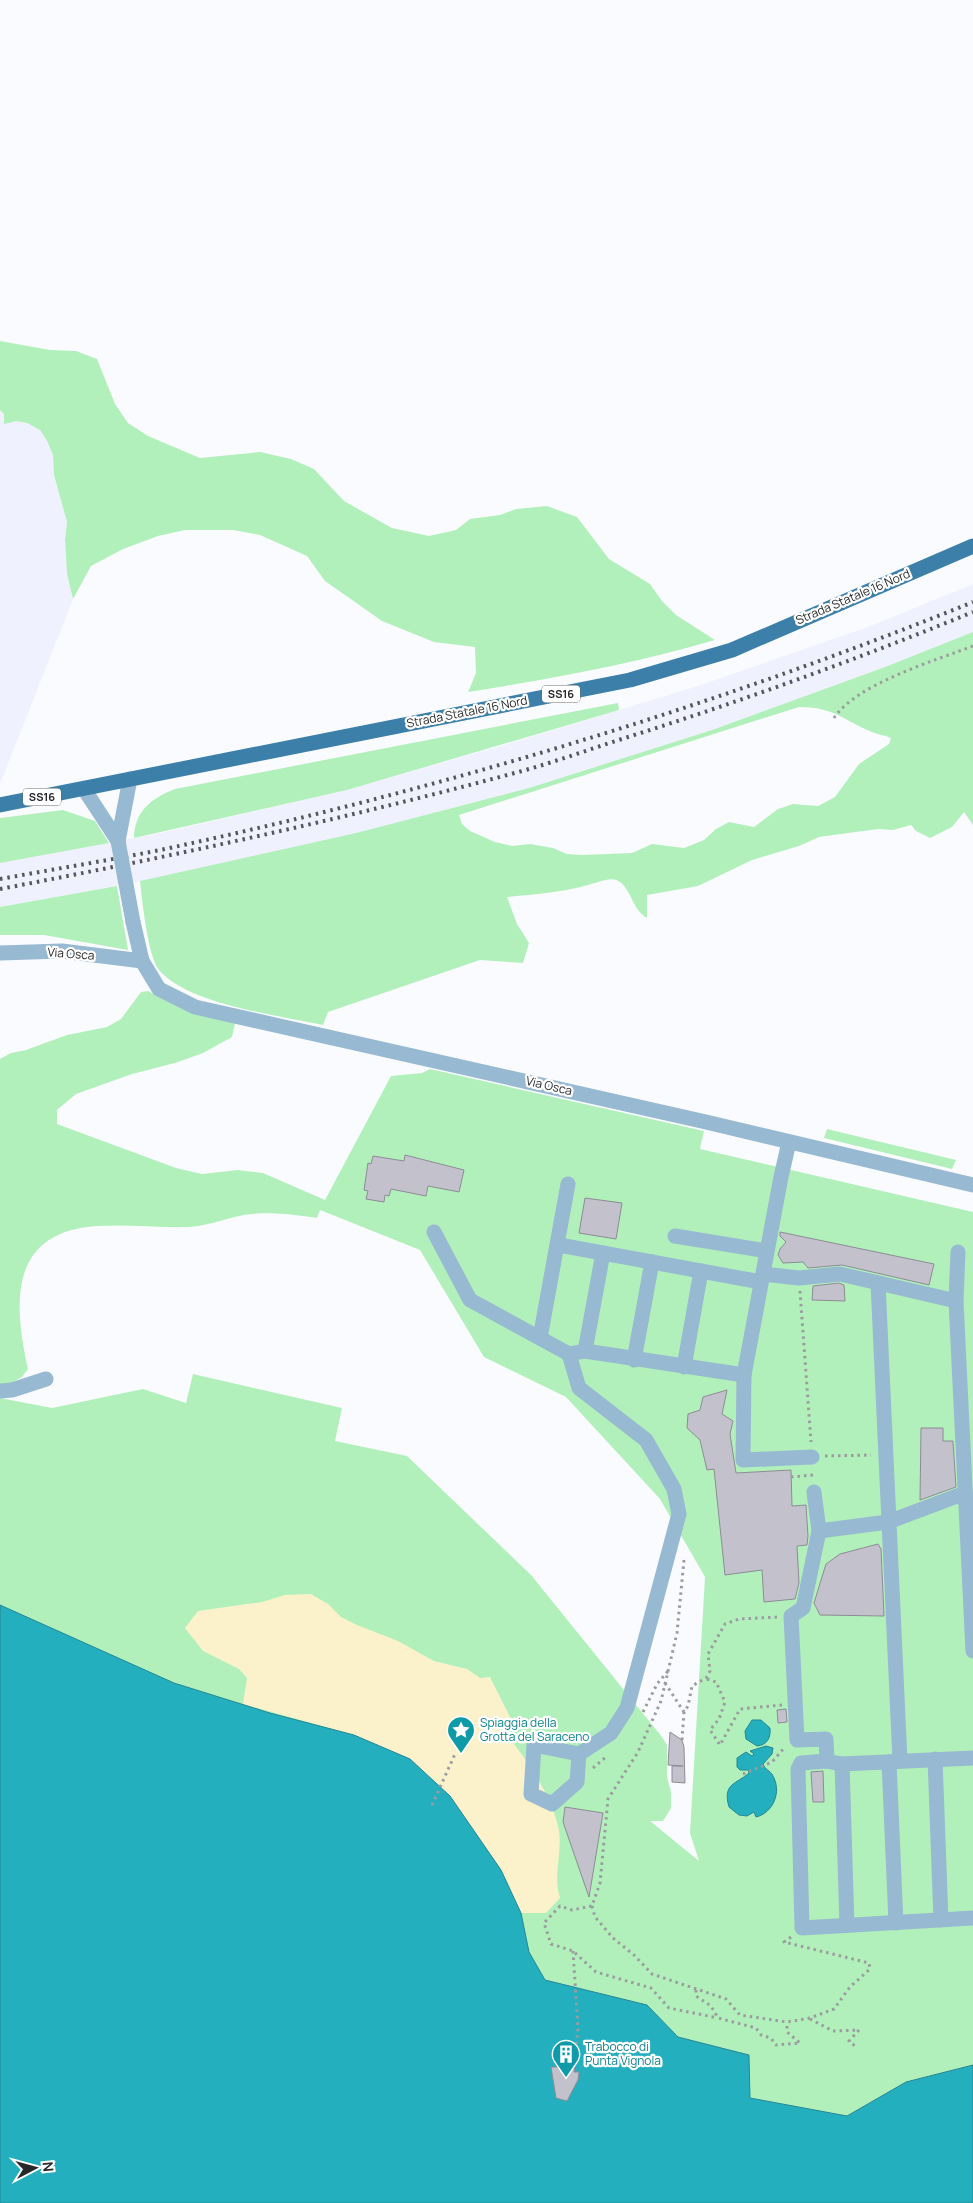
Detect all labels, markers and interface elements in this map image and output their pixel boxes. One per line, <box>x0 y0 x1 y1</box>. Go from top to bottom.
street label: Strada Statale 16 Nord <box>793 565 913 628</box>
road number: SS16 <box>542 686 580 702</box>
street label: Strada Statale 16 Nord <box>405 691 529 732</box>
road number: SS16 <box>23 789 61 806</box>
street label: Via Osca <box>47 943 95 964</box>
street label: Via Osca <box>524 1072 574 1099</box>
place label: Spiaggia della Grotta del Saraceno <box>480 1714 589 1745</box>
place icon: Spiaggia della Grotta del Saraceno <box>446 1715 476 1754</box>
place label: Trabocco di Punta Vignola <box>585 2038 661 2069</box>
building icon: Trabocco di Punta Vignola <box>551 2039 581 2078</box>
north arrow <box>10 2143 60 2193</box>
text: N <box>38 2161 58 2173</box>

